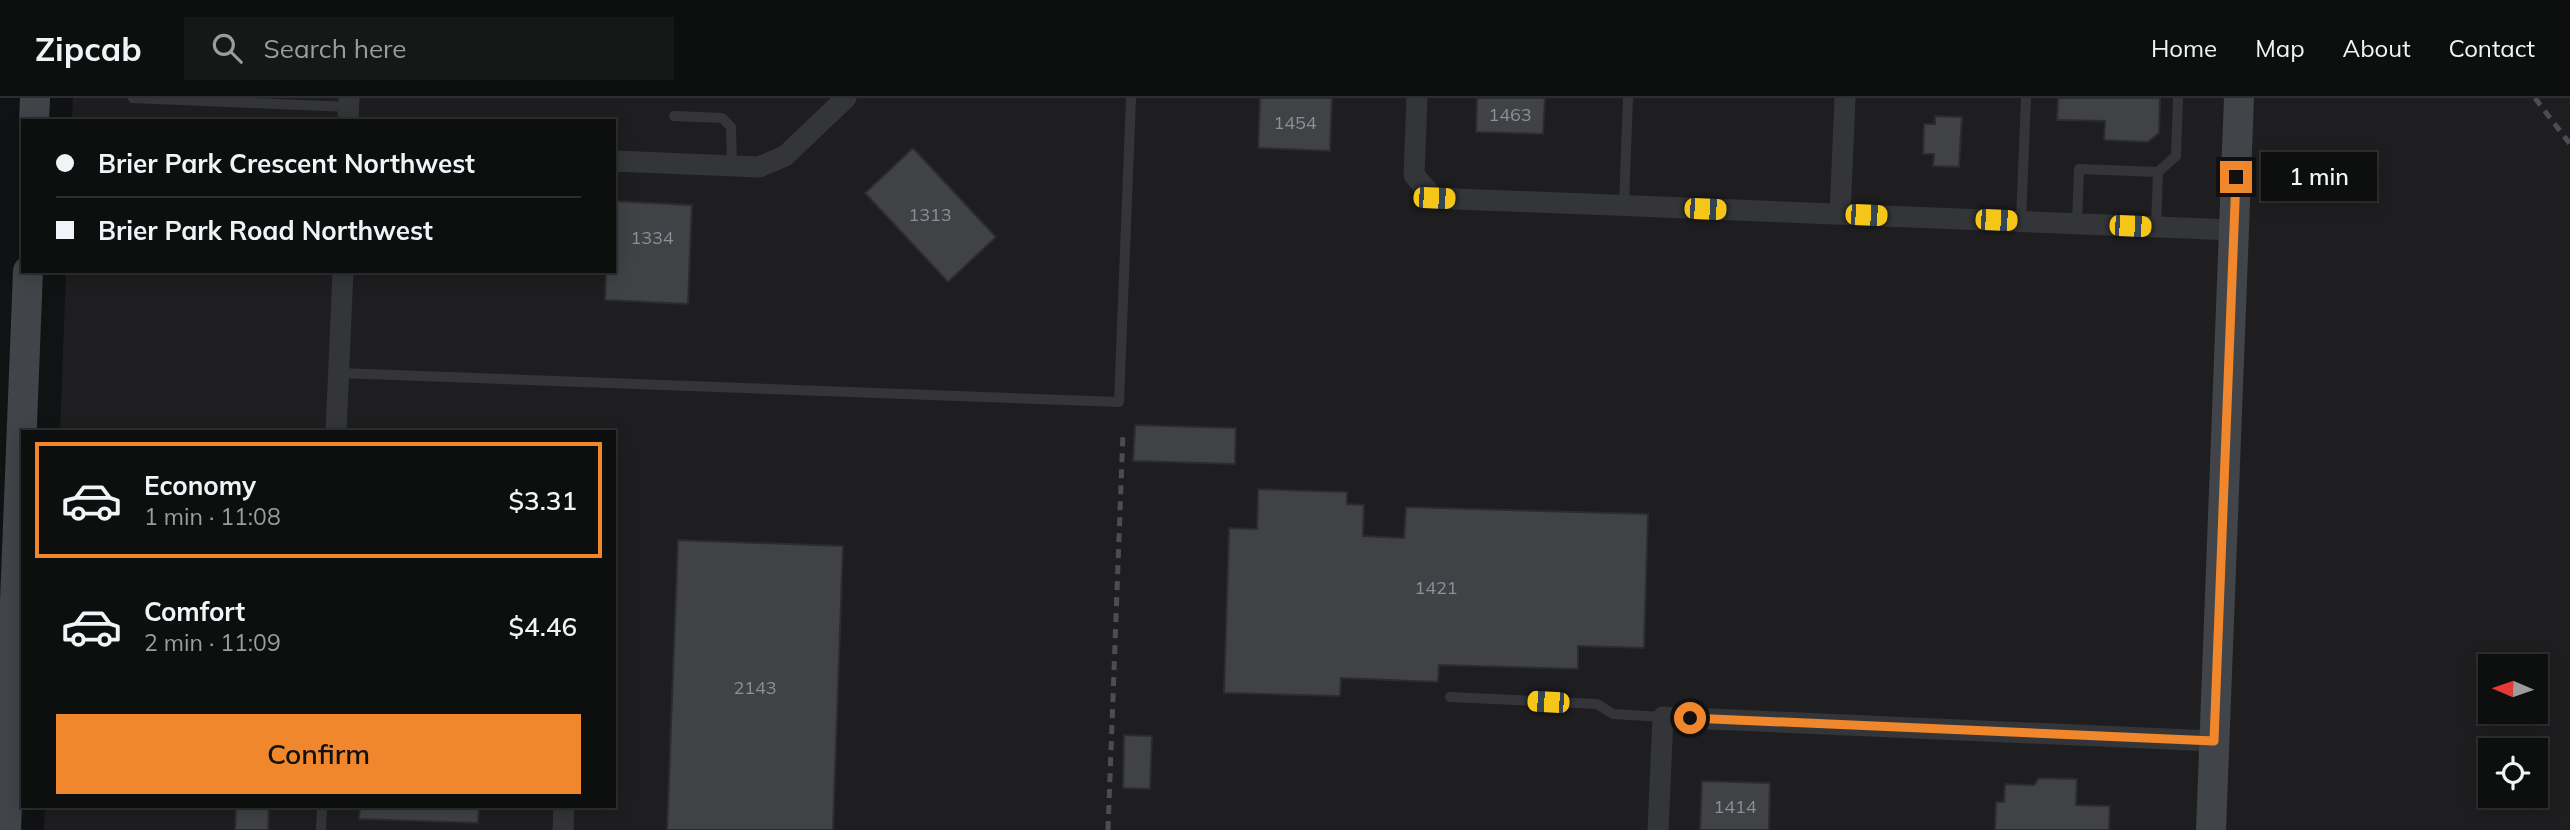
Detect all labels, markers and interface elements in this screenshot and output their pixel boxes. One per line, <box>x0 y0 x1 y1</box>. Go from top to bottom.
search box <box>184 17 674 80</box>
text: Zipcab <box>35 28 142 69</box>
icon: search <box>208 29 246 67</box>
text: Search here <box>264 32 407 65</box>
text: Home <box>2151 33 2217 63</box>
text: Map <box>2255 33 2305 63</box>
text: About <box>2343 33 2411 63</box>
text: Contact <box>2449 33 2535 63</box>
house number: 1463 <box>1488 103 1532 126</box>
house number: 1454 <box>1273 111 1317 134</box>
text: Brier Park Crescent Northwest <box>98 147 475 180</box>
callout: 1 min <box>2260 153 2376 202</box>
route end <box>2220 161 2252 193</box>
text: 1 min <box>2289 162 2349 191</box>
car <box>1413 187 1456 209</box>
car <box>1684 198 1727 220</box>
house number: 1313 <box>908 203 952 226</box>
car <box>1845 204 1888 226</box>
car <box>1975 209 2018 231</box>
text: Brier Park Road Northwest <box>98 214 433 247</box>
car <box>2109 215 2152 237</box>
house number: 1334 <box>630 226 674 249</box>
icon: car <box>60 469 123 532</box>
text: Economy <box>144 469 256 502</box>
text: $3.31 <box>508 484 577 517</box>
text: 1 min · 11:08 <box>144 502 281 531</box>
house number: 1421 <box>1414 576 1458 599</box>
icon: car <box>60 595 123 658</box>
text: Comfort <box>144 595 245 628</box>
text: $4.46 <box>508 610 577 643</box>
text: 2 min · 11:09 <box>144 628 281 657</box>
north arrow <box>2478 654 2548 724</box>
map controls <box>2478 654 2548 808</box>
house number: 2143 <box>733 676 777 699</box>
car <box>1527 690 1570 714</box>
route start <box>1674 702 1706 734</box>
button: Confirm <box>56 714 581 794</box>
button: locate <box>2478 738 2548 808</box>
house number: 1414 <box>1713 795 1757 818</box>

